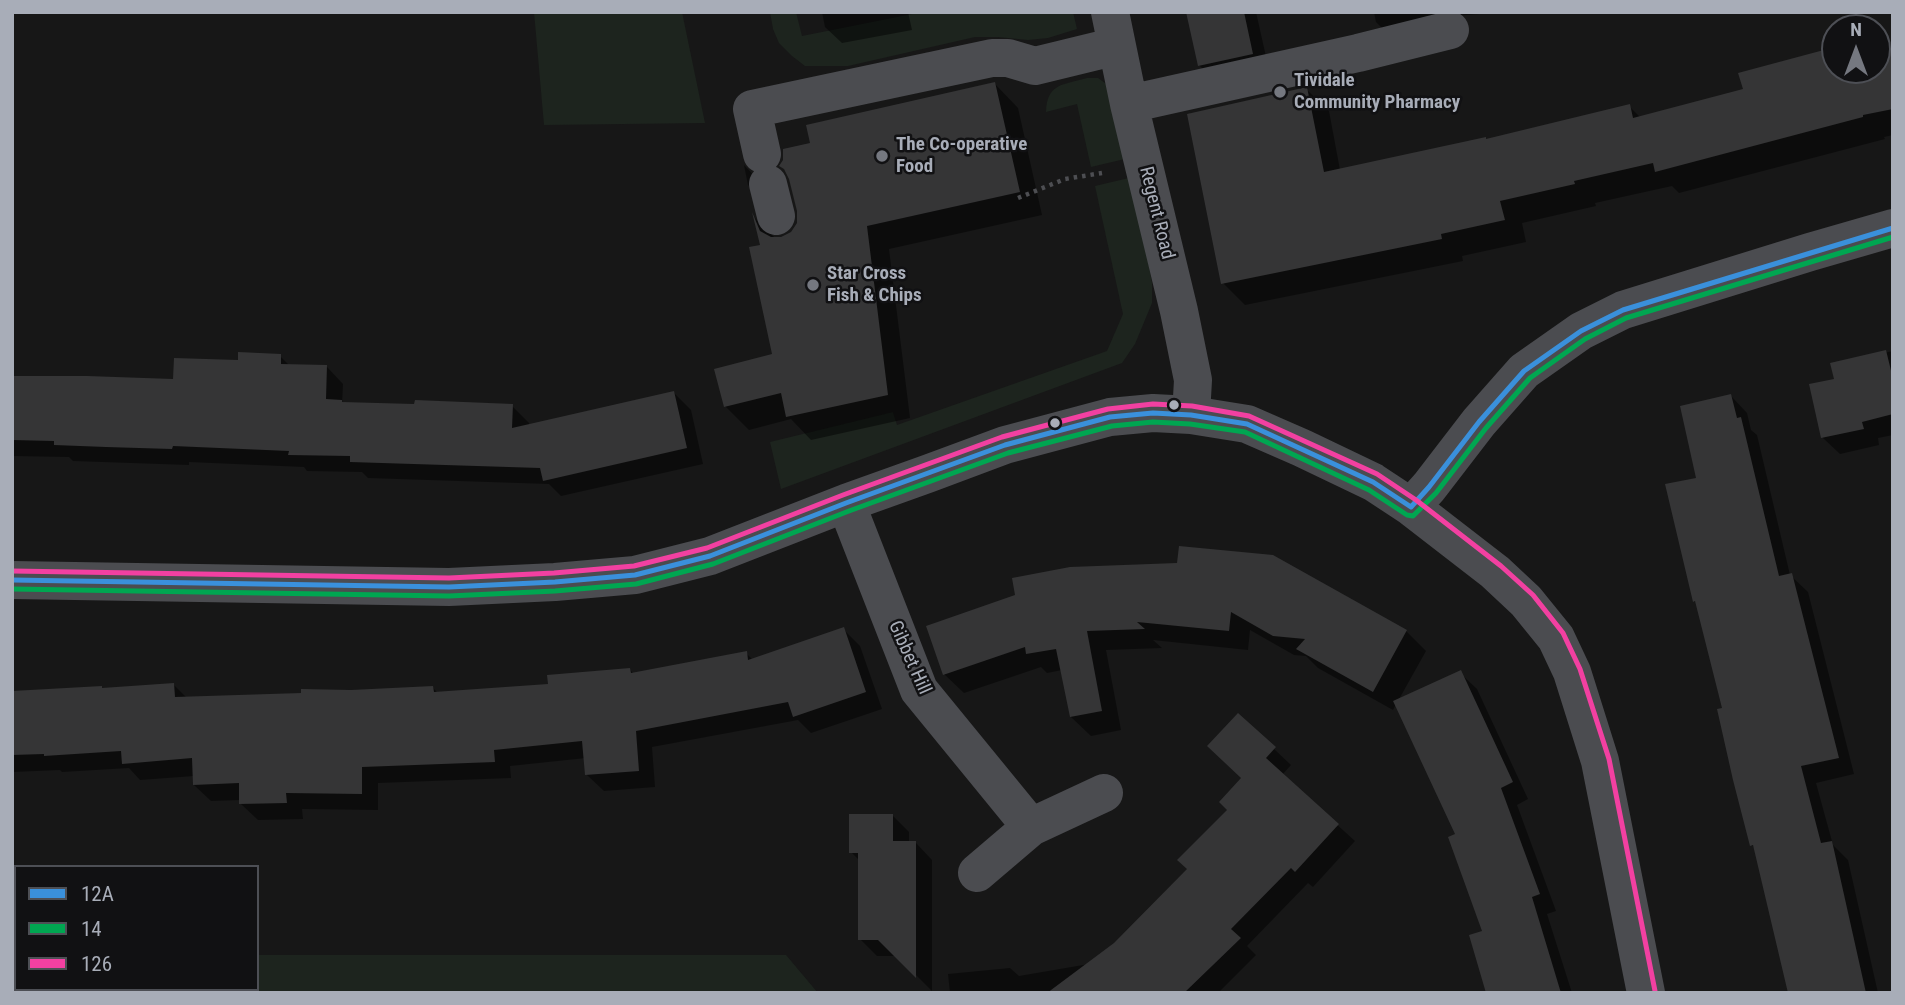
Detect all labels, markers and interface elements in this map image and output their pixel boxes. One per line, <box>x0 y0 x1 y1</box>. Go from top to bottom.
north arrow <box>1821 14 1891 84</box>
text: N <box>1850 18 1862 41</box>
place label: Tividale Community Pharmacy <box>1294 70 1460 114</box>
marker: Tividale Community Pharmacy <box>1272 84 1288 100</box>
place label: The Co-operative Food <box>896 134 1027 178</box>
marker: The Co-operative Food <box>874 148 890 164</box>
street label: Regent Road <box>1133 164 1179 262</box>
place label: Star Cross Fish & Chips <box>827 263 922 307</box>
marker: Star Cross Fish & Chips <box>805 277 821 293</box>
unlabelled marker <box>1167 398 1181 412</box>
unlabelled marker <box>1048 416 1062 430</box>
street label: Gibbet Hill <box>883 618 935 698</box>
legend <box>14 865 259 991</box>
text: 12A <box>81 882 114 906</box>
text: 14 <box>81 917 102 941</box>
text: 126 <box>81 952 112 976</box>

